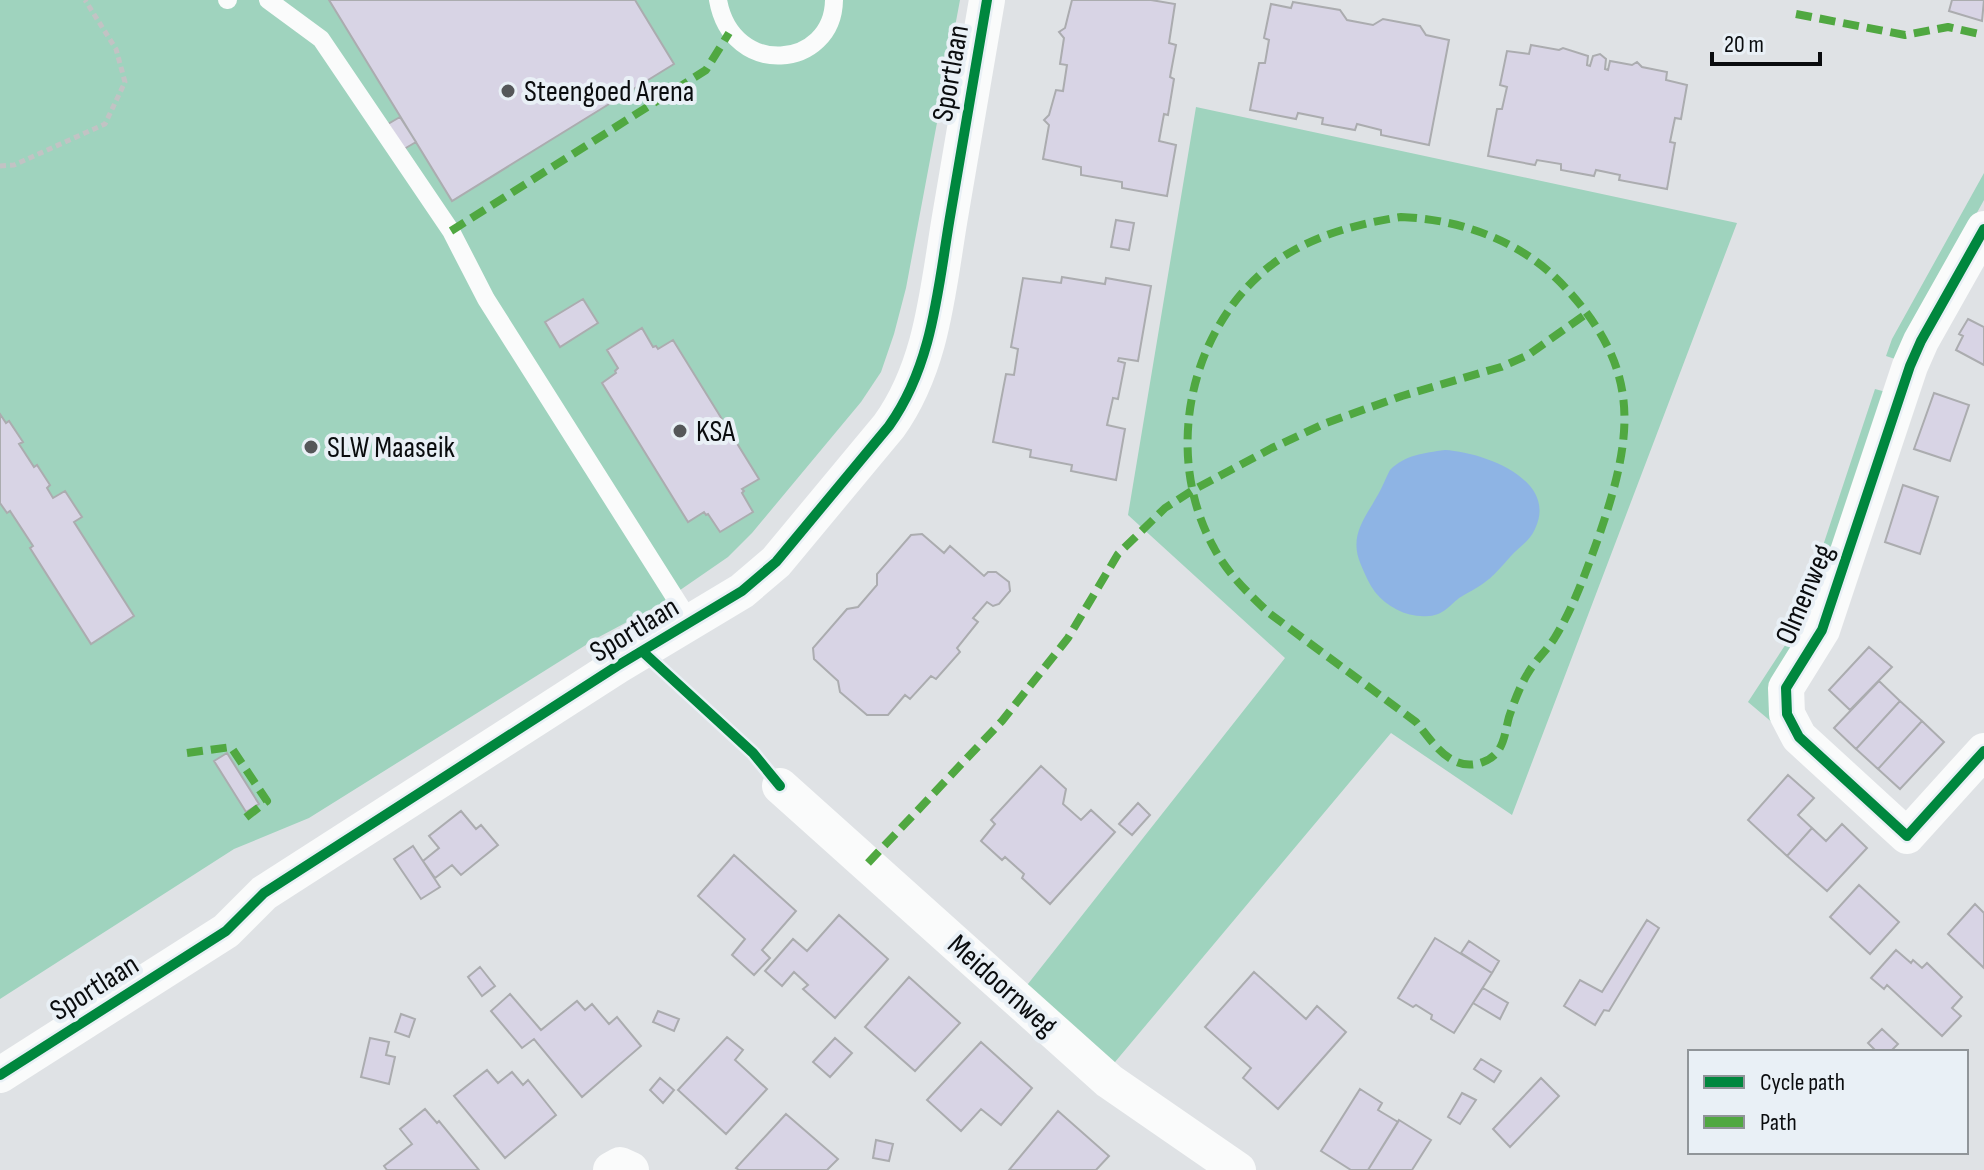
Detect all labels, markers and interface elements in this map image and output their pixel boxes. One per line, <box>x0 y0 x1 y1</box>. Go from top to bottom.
scale bar <box>1712 16 1820 66</box>
street label: Sportlaan <box>925 22 977 124</box>
text: 20 m <box>1724 30 1764 59</box>
place label: Steengoed Arena <box>524 74 694 110</box>
marker: Steengoed Arena <box>499 82 517 100</box>
place label: KSA <box>696 414 735 450</box>
marker: KSA <box>671 422 689 440</box>
place label: SLW Maaseik <box>327 430 455 466</box>
marker: SLW Maaseik <box>302 438 320 456</box>
street label: Olmenweg <box>1768 539 1842 650</box>
street label: Sportlaan <box>584 589 686 670</box>
street label: Meidoornweg <box>940 927 1065 1044</box>
street label: Sportlaan <box>44 947 145 1029</box>
legend <box>1688 1050 1968 1154</box>
text: Cycle path <box>1760 1068 1845 1097</box>
text: Path <box>1760 1108 1797 1137</box>

